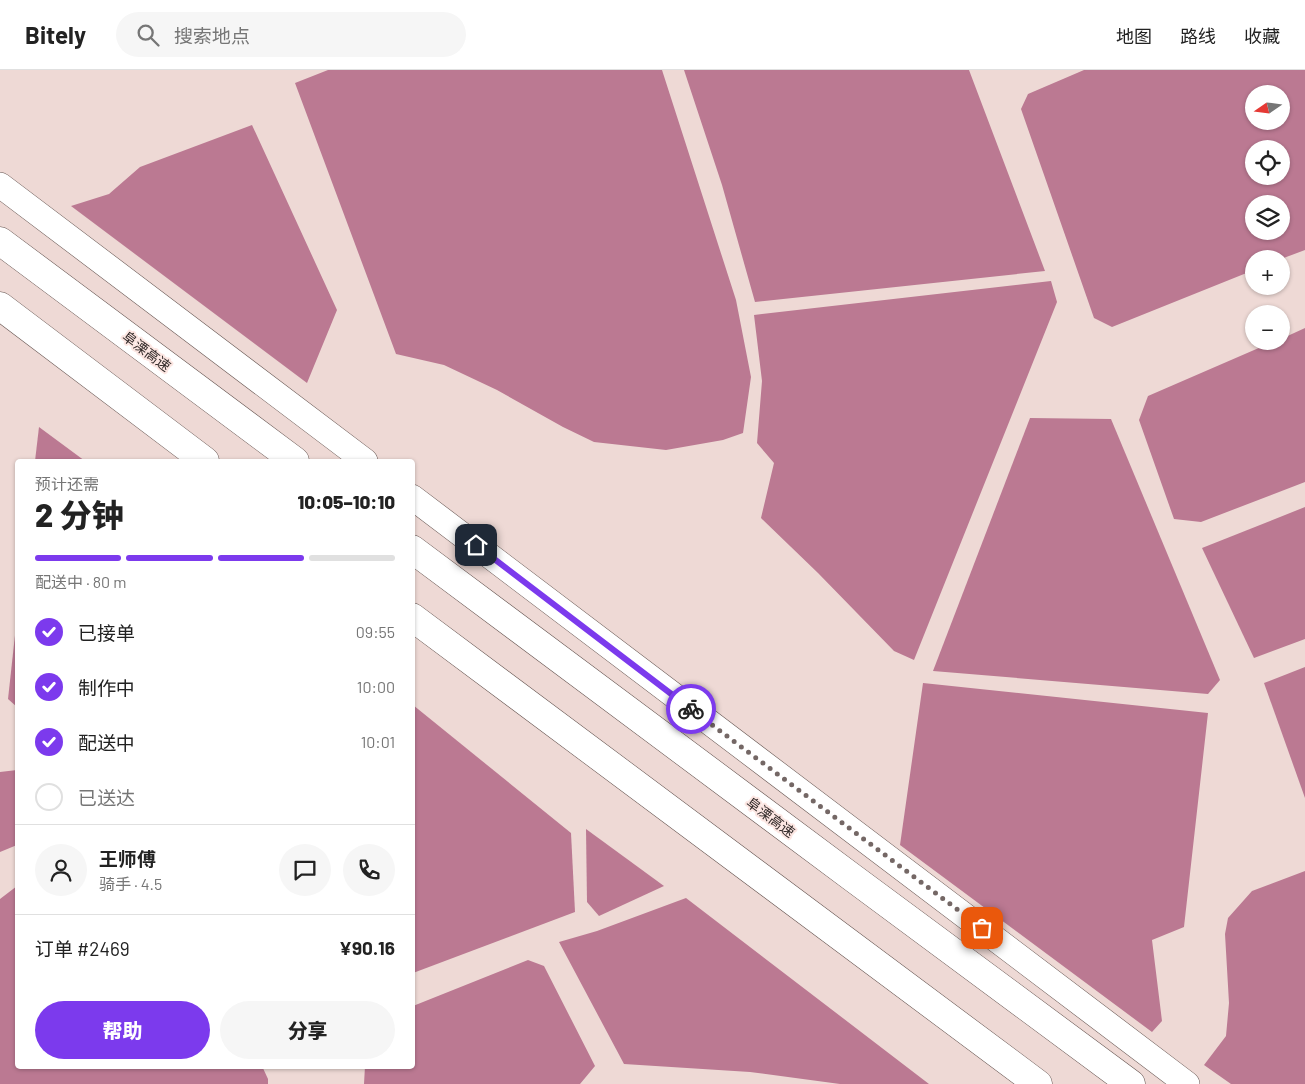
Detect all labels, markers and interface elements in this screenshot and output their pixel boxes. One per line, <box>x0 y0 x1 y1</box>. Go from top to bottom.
search box <box>116 12 466 57</box>
text: Bitely <box>25 20 86 49</box>
icon: search <box>134 21 162 49</box>
text: 搜索地点 <box>174 24 250 47</box>
text: 地图 <box>1116 25 1152 47</box>
text: 路线 <box>1180 25 1216 47</box>
text: 收藏 <box>1244 25 1280 47</box>
north arrow <box>1245 85 1290 130</box>
map controls <box>1245 85 1290 350</box>
button: locate <box>1245 140 1290 185</box>
button: layers <box>1245 195 1290 240</box>
button: + <box>1245 250 1290 295</box>
button: − <box>1245 305 1290 350</box>
street label: 阜溧高速 <box>120 327 174 375</box>
text: 预计还需 <box>35 474 99 493</box>
text: 10:05–10:10 <box>298 490 395 513</box>
text: 2 分钟 <box>35 495 124 533</box>
pin <box>455 524 497 566</box>
icon: home <box>462 531 490 559</box>
text: 配送中 · 80 m <box>35 572 127 591</box>
icon: check <box>35 618 63 646</box>
text: 已接单 <box>78 621 135 644</box>
text: 09:55 <box>356 622 395 641</box>
icon: check <box>35 673 63 701</box>
text: 制作中 <box>78 676 135 699</box>
text: 10:00 <box>357 677 395 696</box>
courier <box>666 684 716 734</box>
icon: bike <box>677 695 705 723</box>
icon: check <box>35 728 63 756</box>
text: 配送中 <box>78 731 135 754</box>
text: 10:01 <box>361 732 395 751</box>
text: 已送达 <box>78 786 135 809</box>
street label: 阜溧高速 <box>744 793 798 841</box>
button: person <box>35 844 87 896</box>
button: chat <box>279 844 331 896</box>
button: phone <box>343 844 395 896</box>
text: 王师傅 <box>99 847 156 870</box>
text: 骑手 · 4.5 <box>99 874 162 893</box>
pin <box>961 907 1003 949</box>
icon: bag <box>968 914 996 942</box>
text: ¥90.16 <box>339 936 395 959</box>
text: 订单 #2469 <box>35 937 130 960</box>
button: 帮助 <box>35 1001 210 1059</box>
button: 分享 <box>220 1001 395 1059</box>

